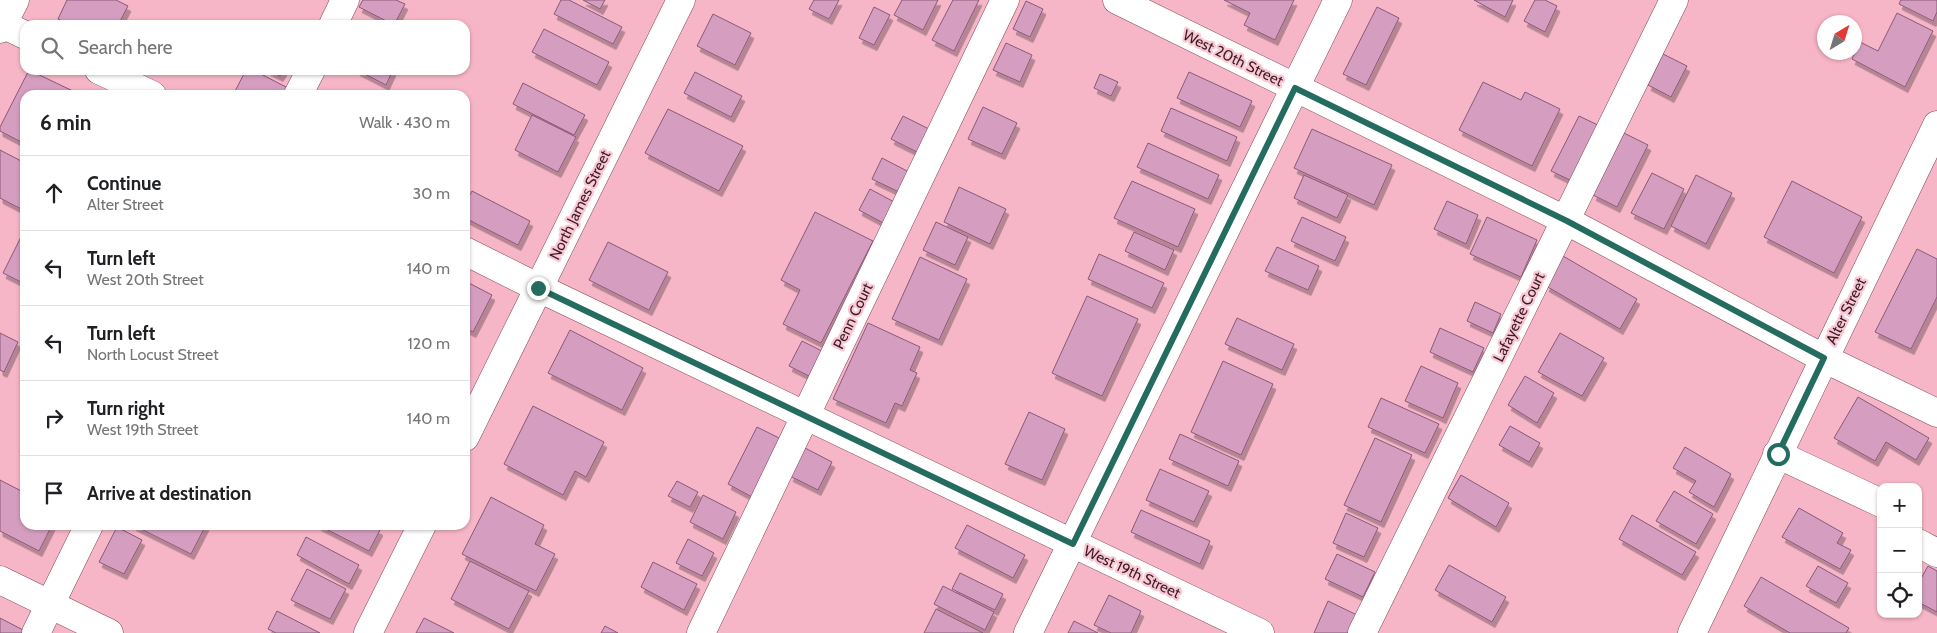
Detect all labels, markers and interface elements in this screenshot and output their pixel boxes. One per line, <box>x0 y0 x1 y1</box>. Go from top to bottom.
north arrow <box>1817 15 1862 60</box>
search box <box>20 20 470 75</box>
street label: West 20th Street <box>1180 26 1286 90</box>
icon: search <box>38 34 66 62</box>
text: Search here <box>78 36 172 59</box>
text: 6 min <box>40 110 91 135</box>
text: Walk · 430 m <box>359 113 450 132</box>
street label: North James Street <box>546 147 614 263</box>
text: Continue <box>87 172 161 195</box>
icon: ahead <box>40 179 68 207</box>
text: 30 m <box>413 184 450 203</box>
text: Alter Street <box>87 195 164 214</box>
text: Turn left <box>87 247 155 270</box>
icon: left <box>40 254 68 282</box>
text: 140 m <box>407 259 450 278</box>
street label: Lafayette Court <box>1490 269 1548 365</box>
text: West 20th Street <box>87 270 204 289</box>
street label: Alter Street <box>1822 275 1870 347</box>
route end <box>527 277 550 300</box>
street label: Penn Court <box>829 280 877 352</box>
text: Turn left <box>87 322 155 345</box>
icon: left <box>40 329 68 357</box>
text: 120 m <box>408 334 450 353</box>
text: North Locust Street <box>87 345 219 364</box>
text: Turn right <box>87 397 165 420</box>
icon: right <box>40 404 68 432</box>
text: 140 m <box>407 409 450 428</box>
text: West 19th Street <box>87 420 198 439</box>
route start <box>1767 443 1790 466</box>
icon: arrive <box>40 479 68 507</box>
text: Arrive at destination <box>87 482 251 505</box>
map controls <box>1877 483 1922 618</box>
button: + <box>1877 483 1922 528</box>
button: − <box>1877 528 1922 573</box>
street label: West 19th Street <box>1081 542 1183 602</box>
button: locate <box>1877 573 1922 618</box>

